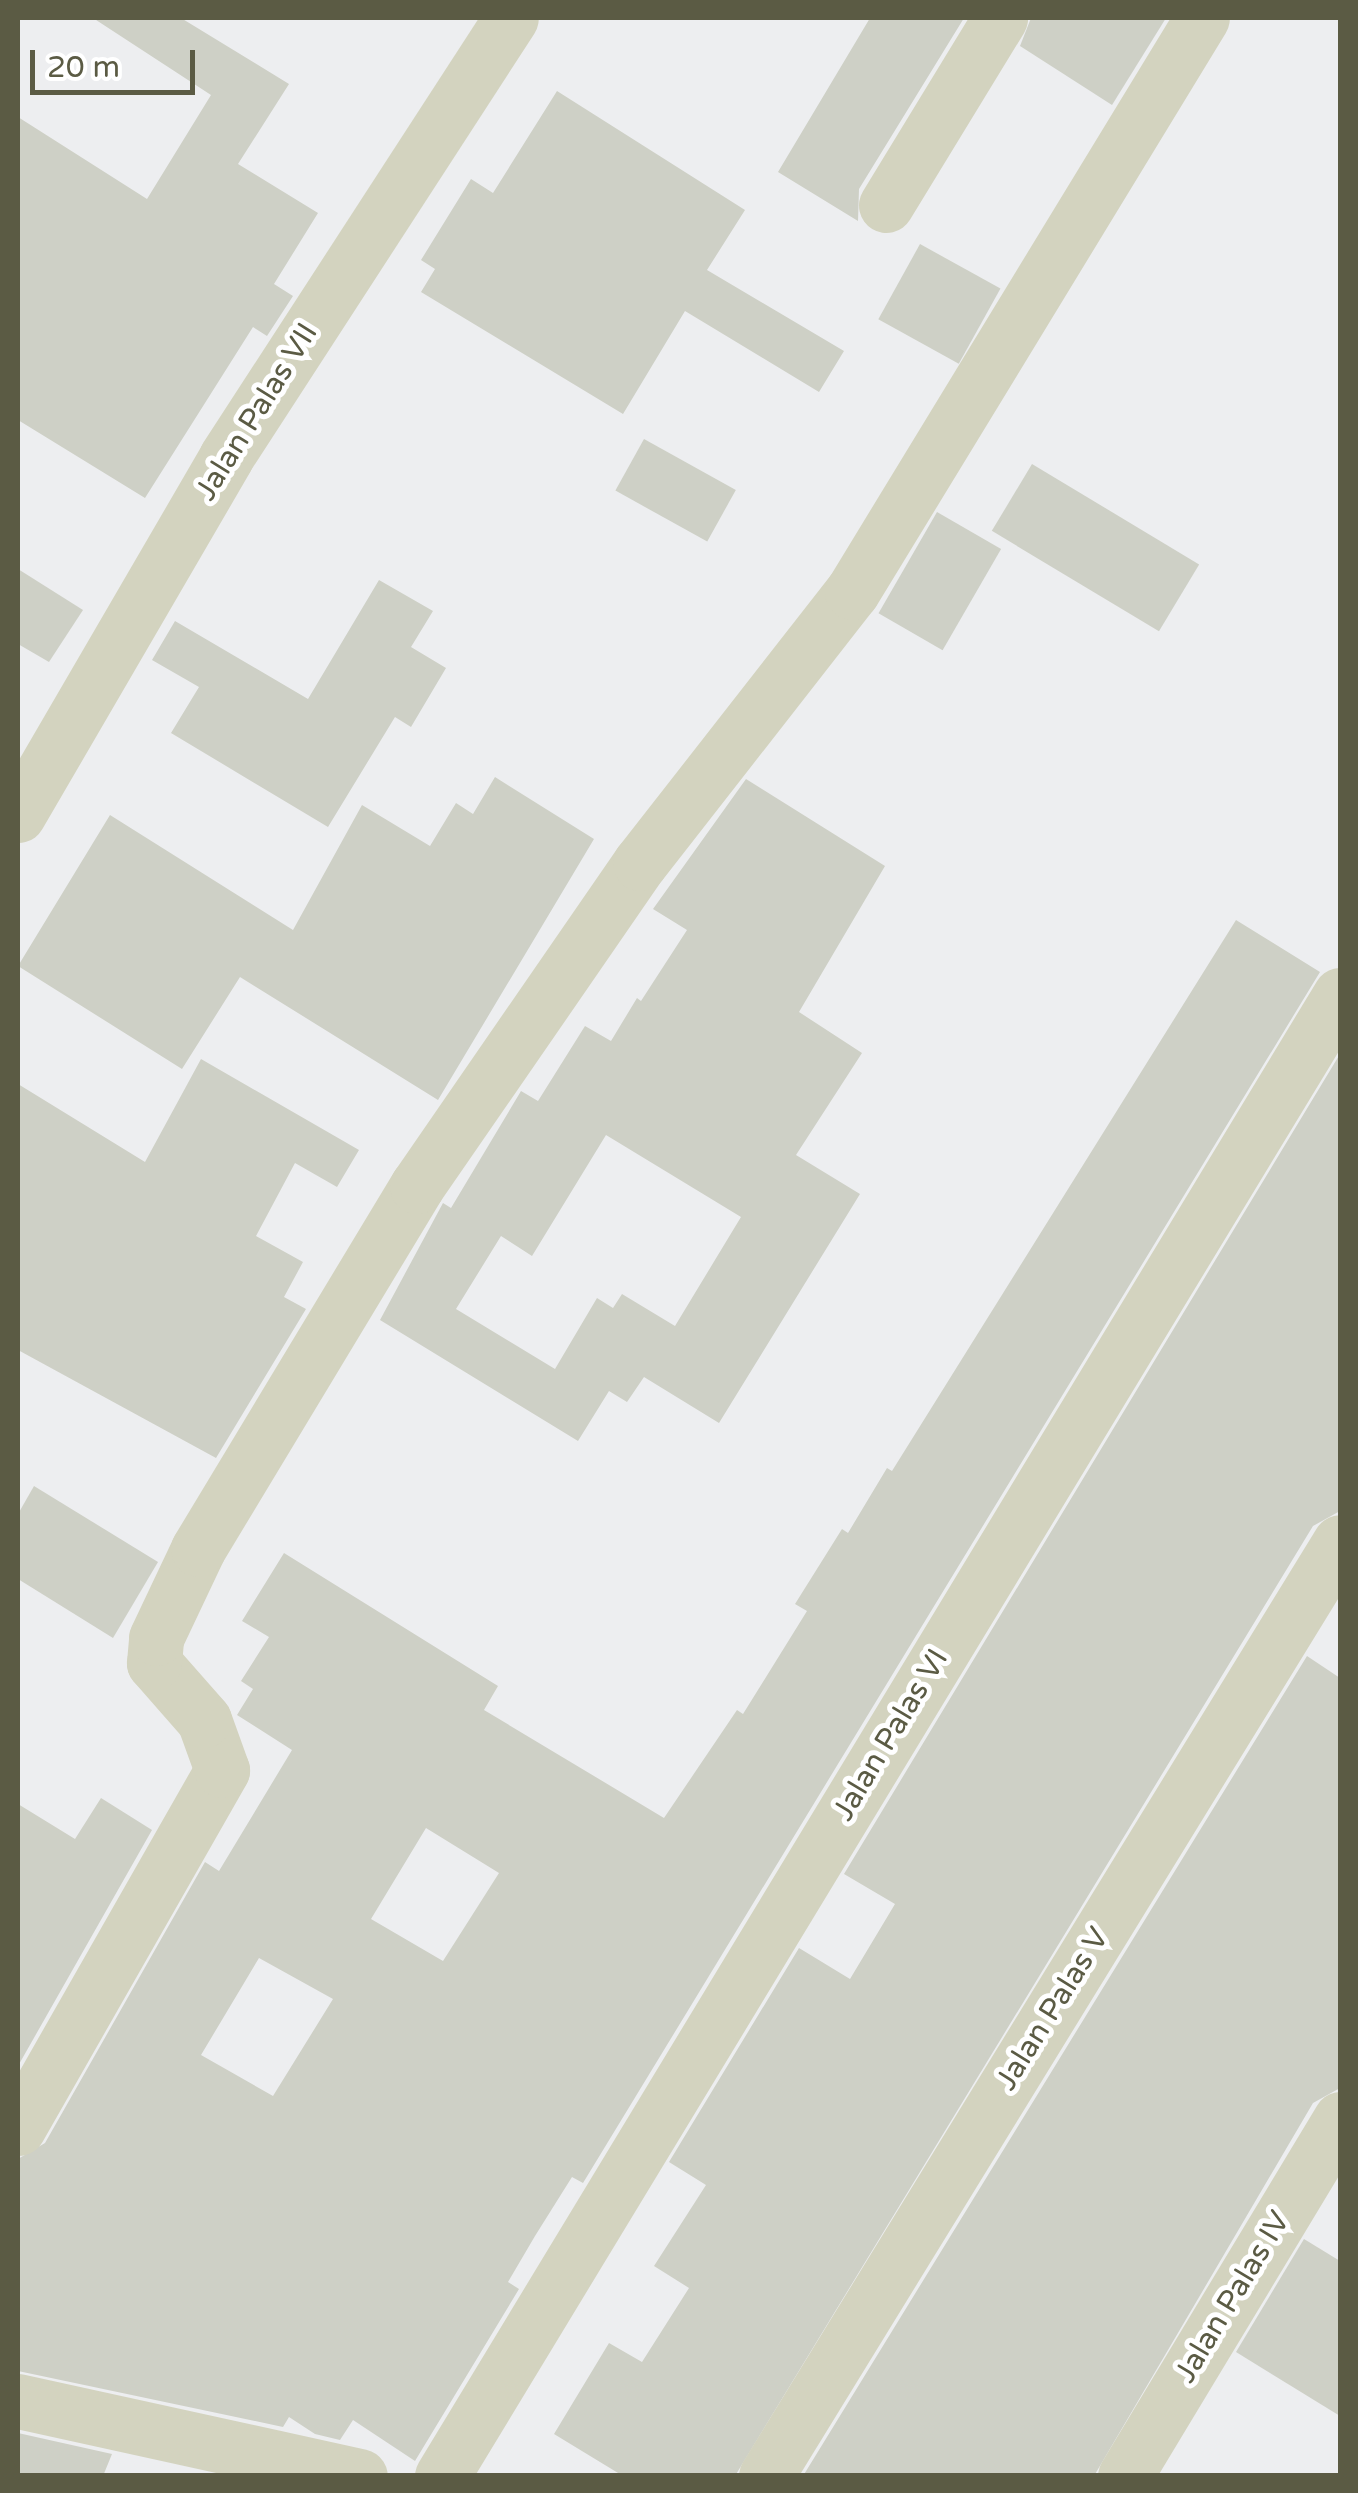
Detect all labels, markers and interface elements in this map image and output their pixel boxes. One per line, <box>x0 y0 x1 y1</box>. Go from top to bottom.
scale bar <box>35 30 200 92</box>
text: 20 m <box>47 49 120 86</box>
street label: Jalan Palas VII <box>188 317 326 507</box>
street label: Jalan Palas VI <box>826 1643 956 1827</box>
street label: Jalan Palas V <box>989 1921 1117 2097</box>
street label: Jalan Palas IV <box>1168 2205 1298 2389</box>

